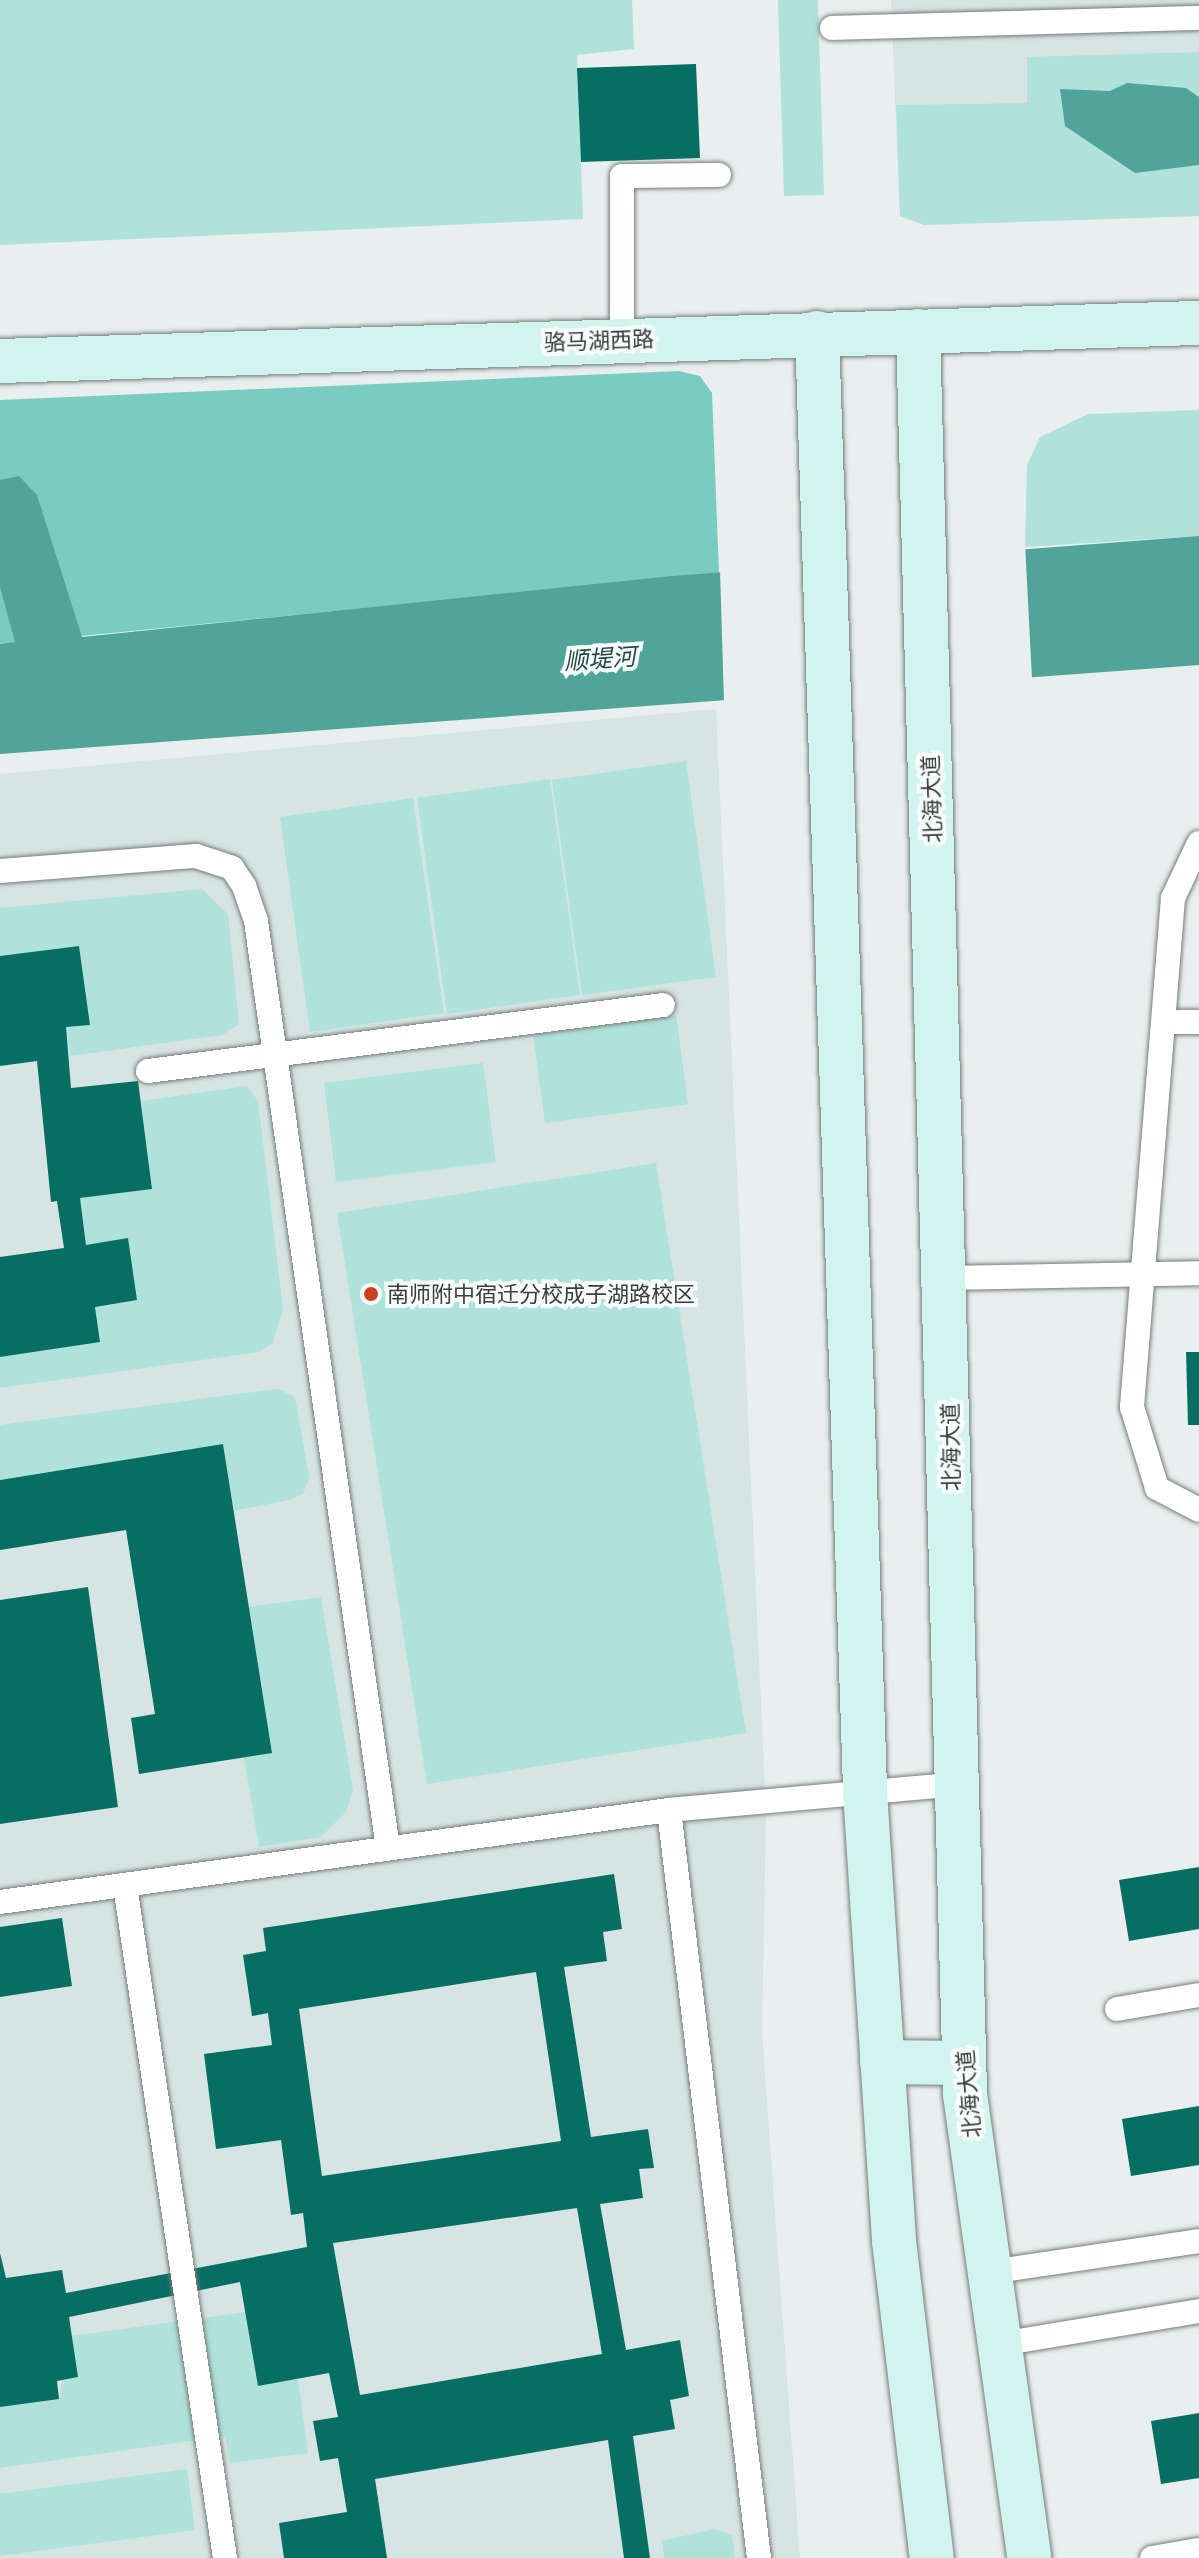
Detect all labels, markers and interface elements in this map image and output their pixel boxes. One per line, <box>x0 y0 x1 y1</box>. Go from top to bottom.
street label: 骆马湖西路 <box>544 325 654 355</box>
water label: 顺堤河 <box>563 641 637 675</box>
street label: 北海大道 <box>916 755 946 843</box>
place label: 南师附中宿迁分校成子湖路校区 <box>387 1281 695 1307</box>
marker: 南师附中宿迁分校成子湖路校区 <box>362 1285 380 1303</box>
street label: 北海大道 <box>936 1403 964 1491</box>
street label: 北海大道 <box>951 2049 985 2139</box>

